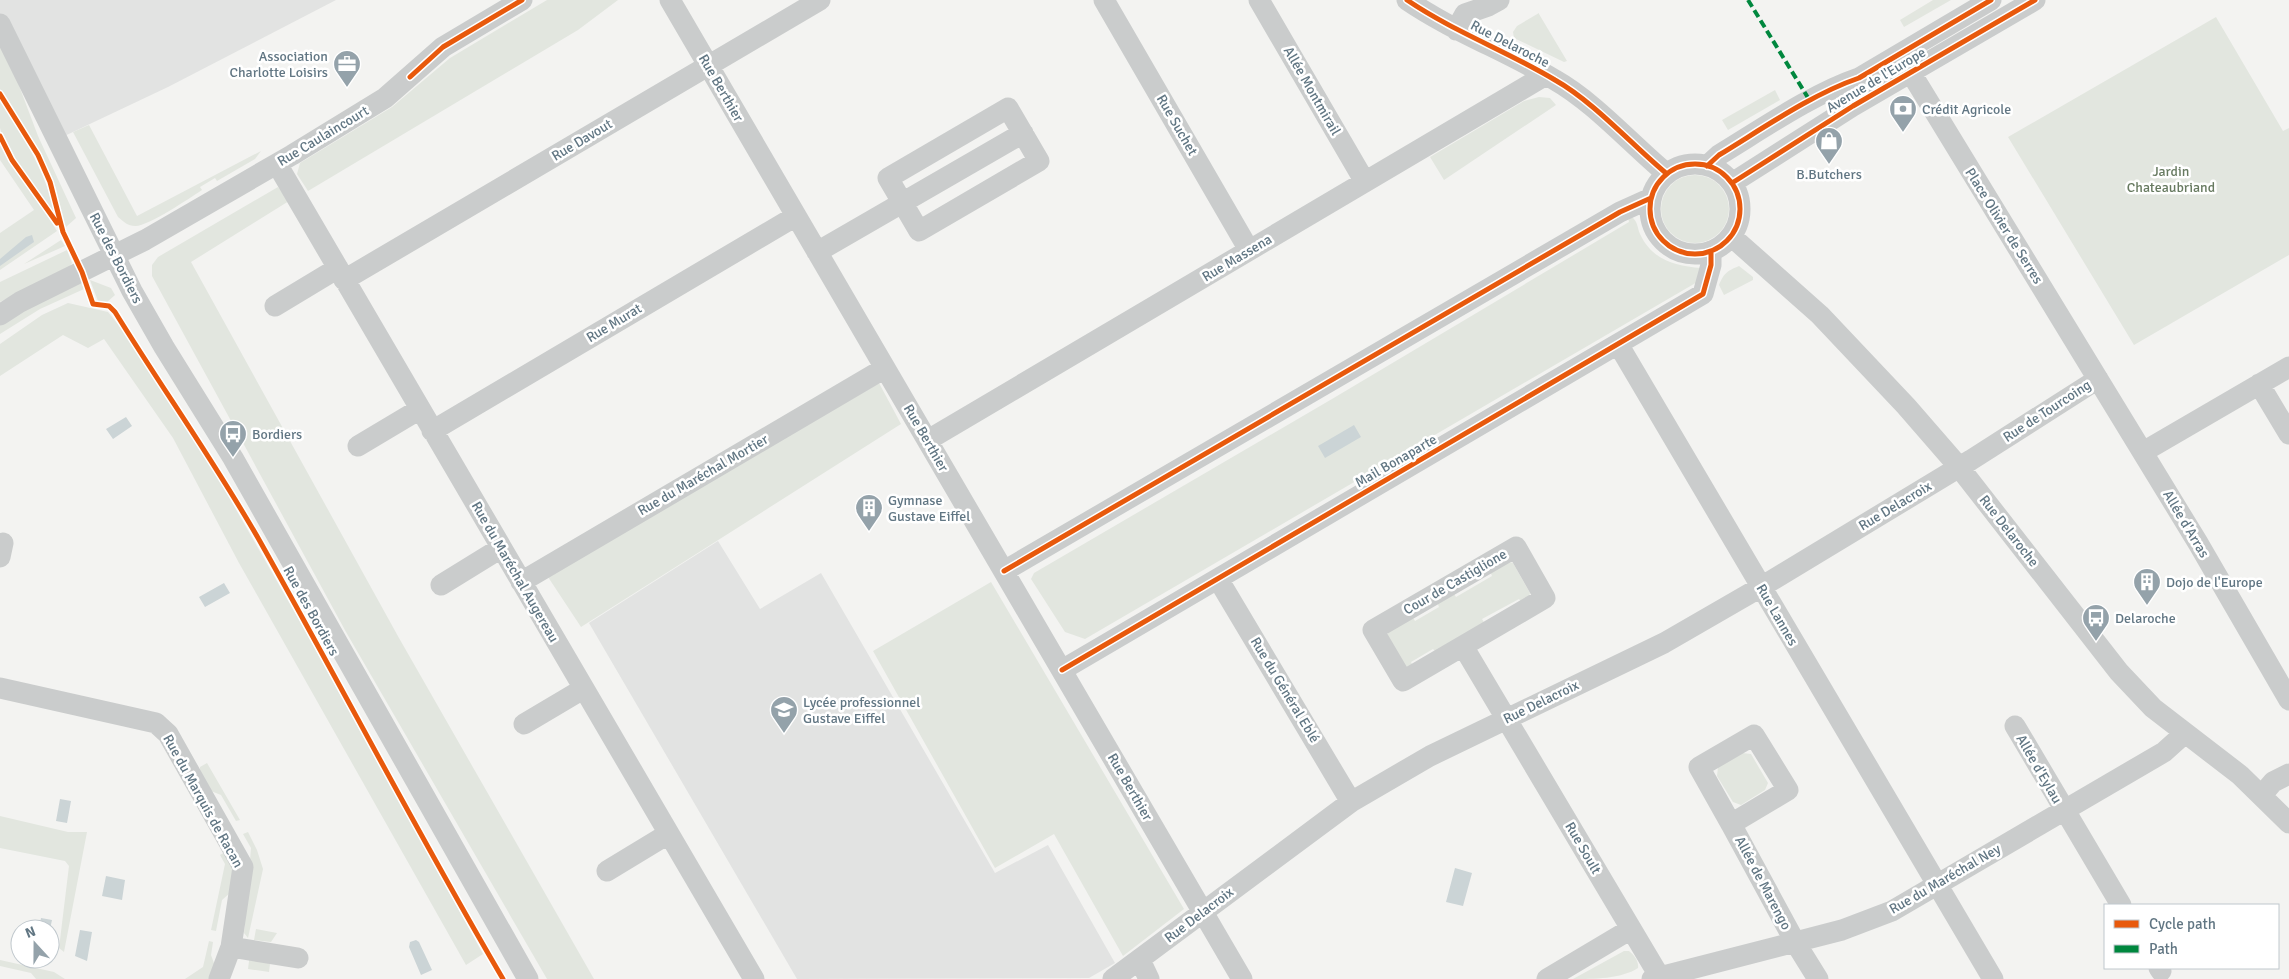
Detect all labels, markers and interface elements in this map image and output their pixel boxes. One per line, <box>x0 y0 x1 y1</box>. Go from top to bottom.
street label: Rue Delaroche <box>1468 17 1552 71</box>
street label: Allée Montmirail <box>1280 44 1344 138</box>
street label: Avenue de l'Europe <box>1823 44 1929 116</box>
place label: Association Charlotte Loisirs <box>230 48 328 81</box>
office icon: Association Charlotte Loisirs <box>332 49 362 88</box>
street label: Rue Berthier <box>695 51 748 126</box>
street label: Rue Suchet <box>1153 92 1201 158</box>
bank icon: Crédit Agricole <box>1888 94 1918 133</box>
place label: Crédit Agricole <box>1922 101 2011 118</box>
street label: Rue Caulaincourt <box>274 102 372 170</box>
street label: Rue Davout <box>549 115 615 165</box>
shop icon: B.Butchers <box>1814 126 1844 165</box>
park label: Jardin Chateaubriand <box>2127 163 2215 196</box>
street label: Place Olivier de Serres <box>1961 165 2047 287</box>
place label: B.Butchers <box>1796 166 1862 183</box>
street label: Rue des Bordiers <box>86 210 146 306</box>
street label: Rue Massena <box>1199 231 1275 285</box>
street label: Rue Murat <box>583 300 645 346</box>
street label: Rue de Tourcoing <box>2000 376 2094 446</box>
street label: Rue Berthier <box>900 401 953 476</box>
bus stop icon: Bordiers <box>218 419 248 458</box>
place label: Bordiers <box>252 426 302 443</box>
street label: Rue du Maréchal Mortier <box>635 430 772 519</box>
street label: Mail Bonaparte <box>1352 431 1440 491</box>
street label: Rue Delacroix <box>1855 477 1935 534</box>
street label: Allée d'Arras <box>2159 487 2213 561</box>
place label: Gymnase Gustave Eiffel <box>888 492 970 525</box>
street label: Rue Delaroche <box>1976 492 2042 570</box>
building icon: Gymnase Gustave Eiffel <box>854 493 884 532</box>
street label: Rue du Maréchal Augereau <box>468 499 562 645</box>
street label: Cour de Castiglione <box>1400 545 1510 619</box>
street label: Rue des Bordiers <box>279 563 343 659</box>
building icon: Dojo de l'Europe <box>2132 567 2162 606</box>
place label: Dojo de l'Europe <box>2166 574 2263 591</box>
street label: Rue Lannes <box>1753 581 1801 649</box>
bus stop icon: Delaroche <box>2081 603 2111 642</box>
place label: Delaroche <box>2115 610 2176 627</box>
street label: Rue du Général Eblé <box>1247 634 1323 746</box>
street label: Rue Delacroix <box>1500 676 1582 728</box>
place label: Lycée professionnel Gustave Eiffel <box>803 694 920 727</box>
school or university icon: Lycée professionnel Gustave Eiffel <box>769 695 799 734</box>
street label: Rue du Marquis de Racan <box>159 731 247 871</box>
street label: Allée d'Eylau <box>2012 731 2066 807</box>
street label: Rue Berthier <box>1104 750 1157 825</box>
street label: Rue Soult <box>1561 819 1605 877</box>
street label: Allée de Marengo <box>1731 833 1795 933</box>
street label: Rue du Maréchal Ney <box>1886 840 2004 918</box>
street label: Rue Delacroix <box>1161 883 1237 946</box>
legend <box>2104 904 2279 969</box>
text: Cycle path <box>2149 915 2216 933</box>
north arrow <box>10 919 60 969</box>
text: N <box>23 923 38 942</box>
text: Path <box>2149 940 2178 958</box>

